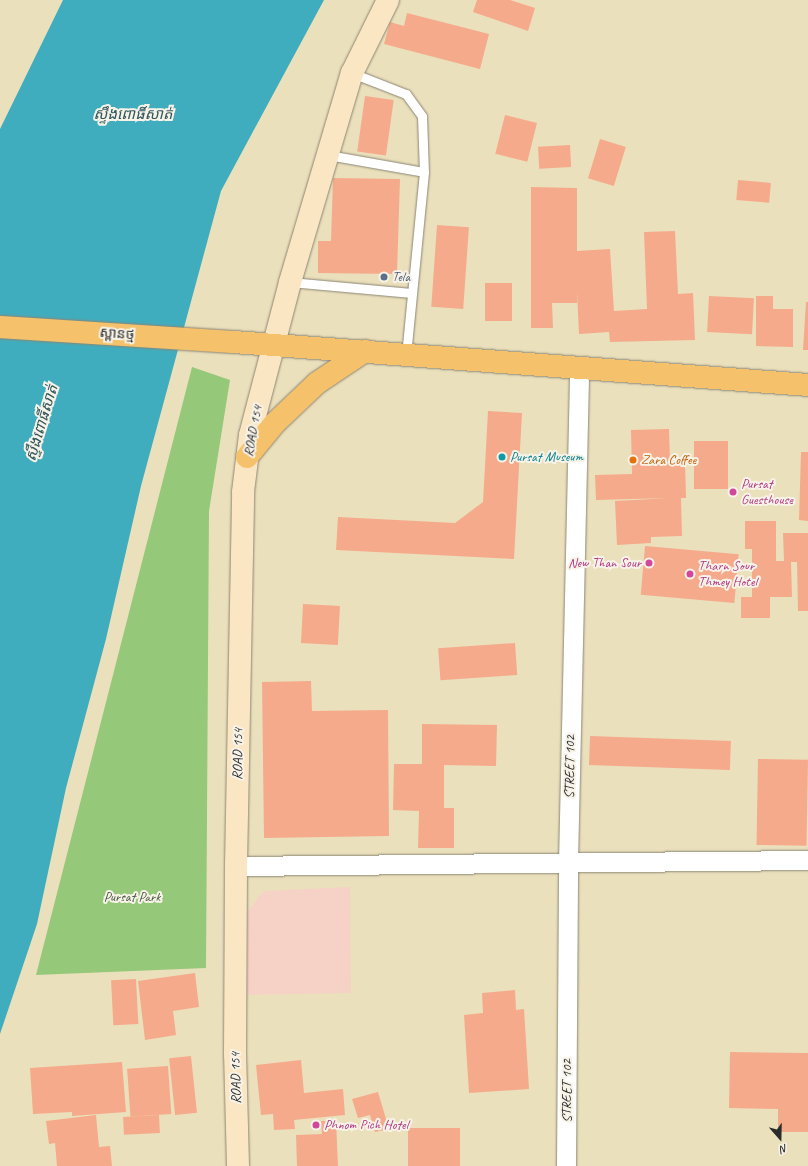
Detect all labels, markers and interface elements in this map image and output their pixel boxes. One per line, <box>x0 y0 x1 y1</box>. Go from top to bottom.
water label: ស្ទឹងពោធិ៍សាត់ <box>94 106 172 124</box>
place label: Tela <box>392 269 410 285</box>
marker: Tela <box>379 272 389 282</box>
street label: ស្ពានថ្ម <box>99 324 135 344</box>
water label: ស្ទឹងពោធិ៍សាត់ <box>22 383 62 463</box>
street label: ROAD 154 <box>240 404 266 458</box>
place label: Pursat Museum <box>510 449 583 465</box>
marker: Pursat Museum <box>497 452 507 462</box>
place label: Zara Coffee <box>641 452 696 468</box>
marker: Zara Coffee <box>628 455 638 465</box>
place label: Pursat Guesthouse <box>741 476 793 508</box>
marker: Pursat Guesthouse <box>728 487 738 497</box>
place label: New Than Sour <box>566 555 641 571</box>
marker: New Than Sour <box>644 558 654 568</box>
place label: Tharn Sour Thmey Hotel <box>698 558 757 590</box>
marker: Tharn Sour Thmey Hotel <box>685 569 695 579</box>
street label: ROAD 154 <box>229 728 247 780</box>
street label: STREET 102 <box>561 735 579 799</box>
park label: Pursat Park <box>104 889 160 905</box>
street label: ROAD 154 <box>227 1052 245 1104</box>
street label: STREET 102 <box>559 1059 575 1123</box>
place label: Phnom Pich Hotel <box>324 1117 408 1133</box>
north arrow <box>760 1118 800 1158</box>
marker: Phnom Pich Hotel <box>311 1120 321 1130</box>
text: N <box>779 1142 790 1157</box>

